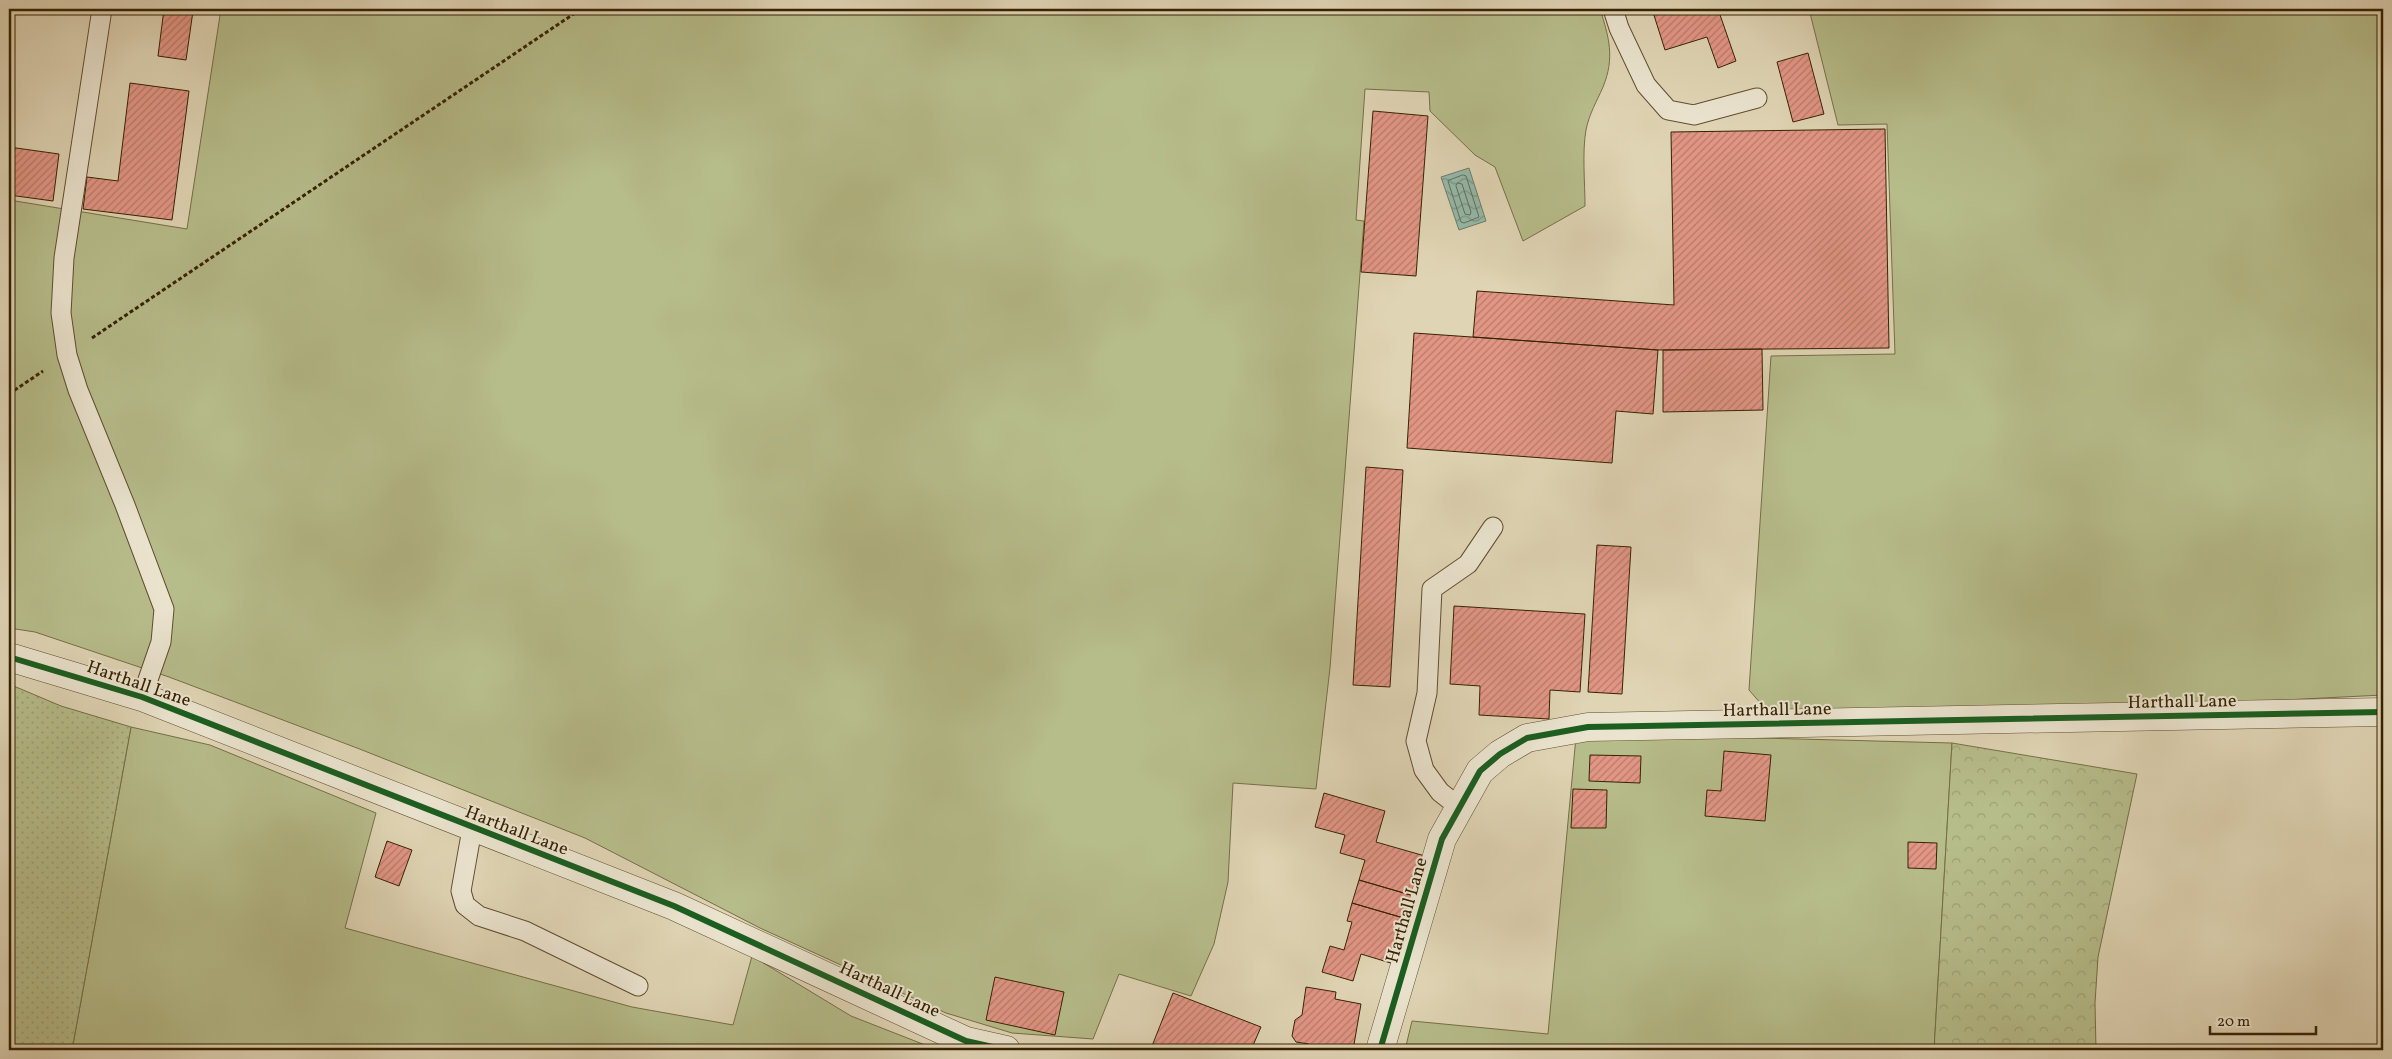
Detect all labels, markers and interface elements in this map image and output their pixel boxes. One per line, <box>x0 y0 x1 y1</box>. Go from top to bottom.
street label: Harthall Lane <box>83 655 194 714</box>
street label: Harthall Lane <box>2127 689 2237 716</box>
street label: Harthall Lane <box>1722 697 1832 724</box>
street label: Harthall Lane <box>461 800 572 863</box>
street label: Harthall Lane <box>1380 855 1434 966</box>
street label: Harthall Lane <box>835 956 944 1025</box>
scale bar <box>2210 1004 2316 1036</box>
text: 20 m <box>2217 1012 2250 1033</box>

